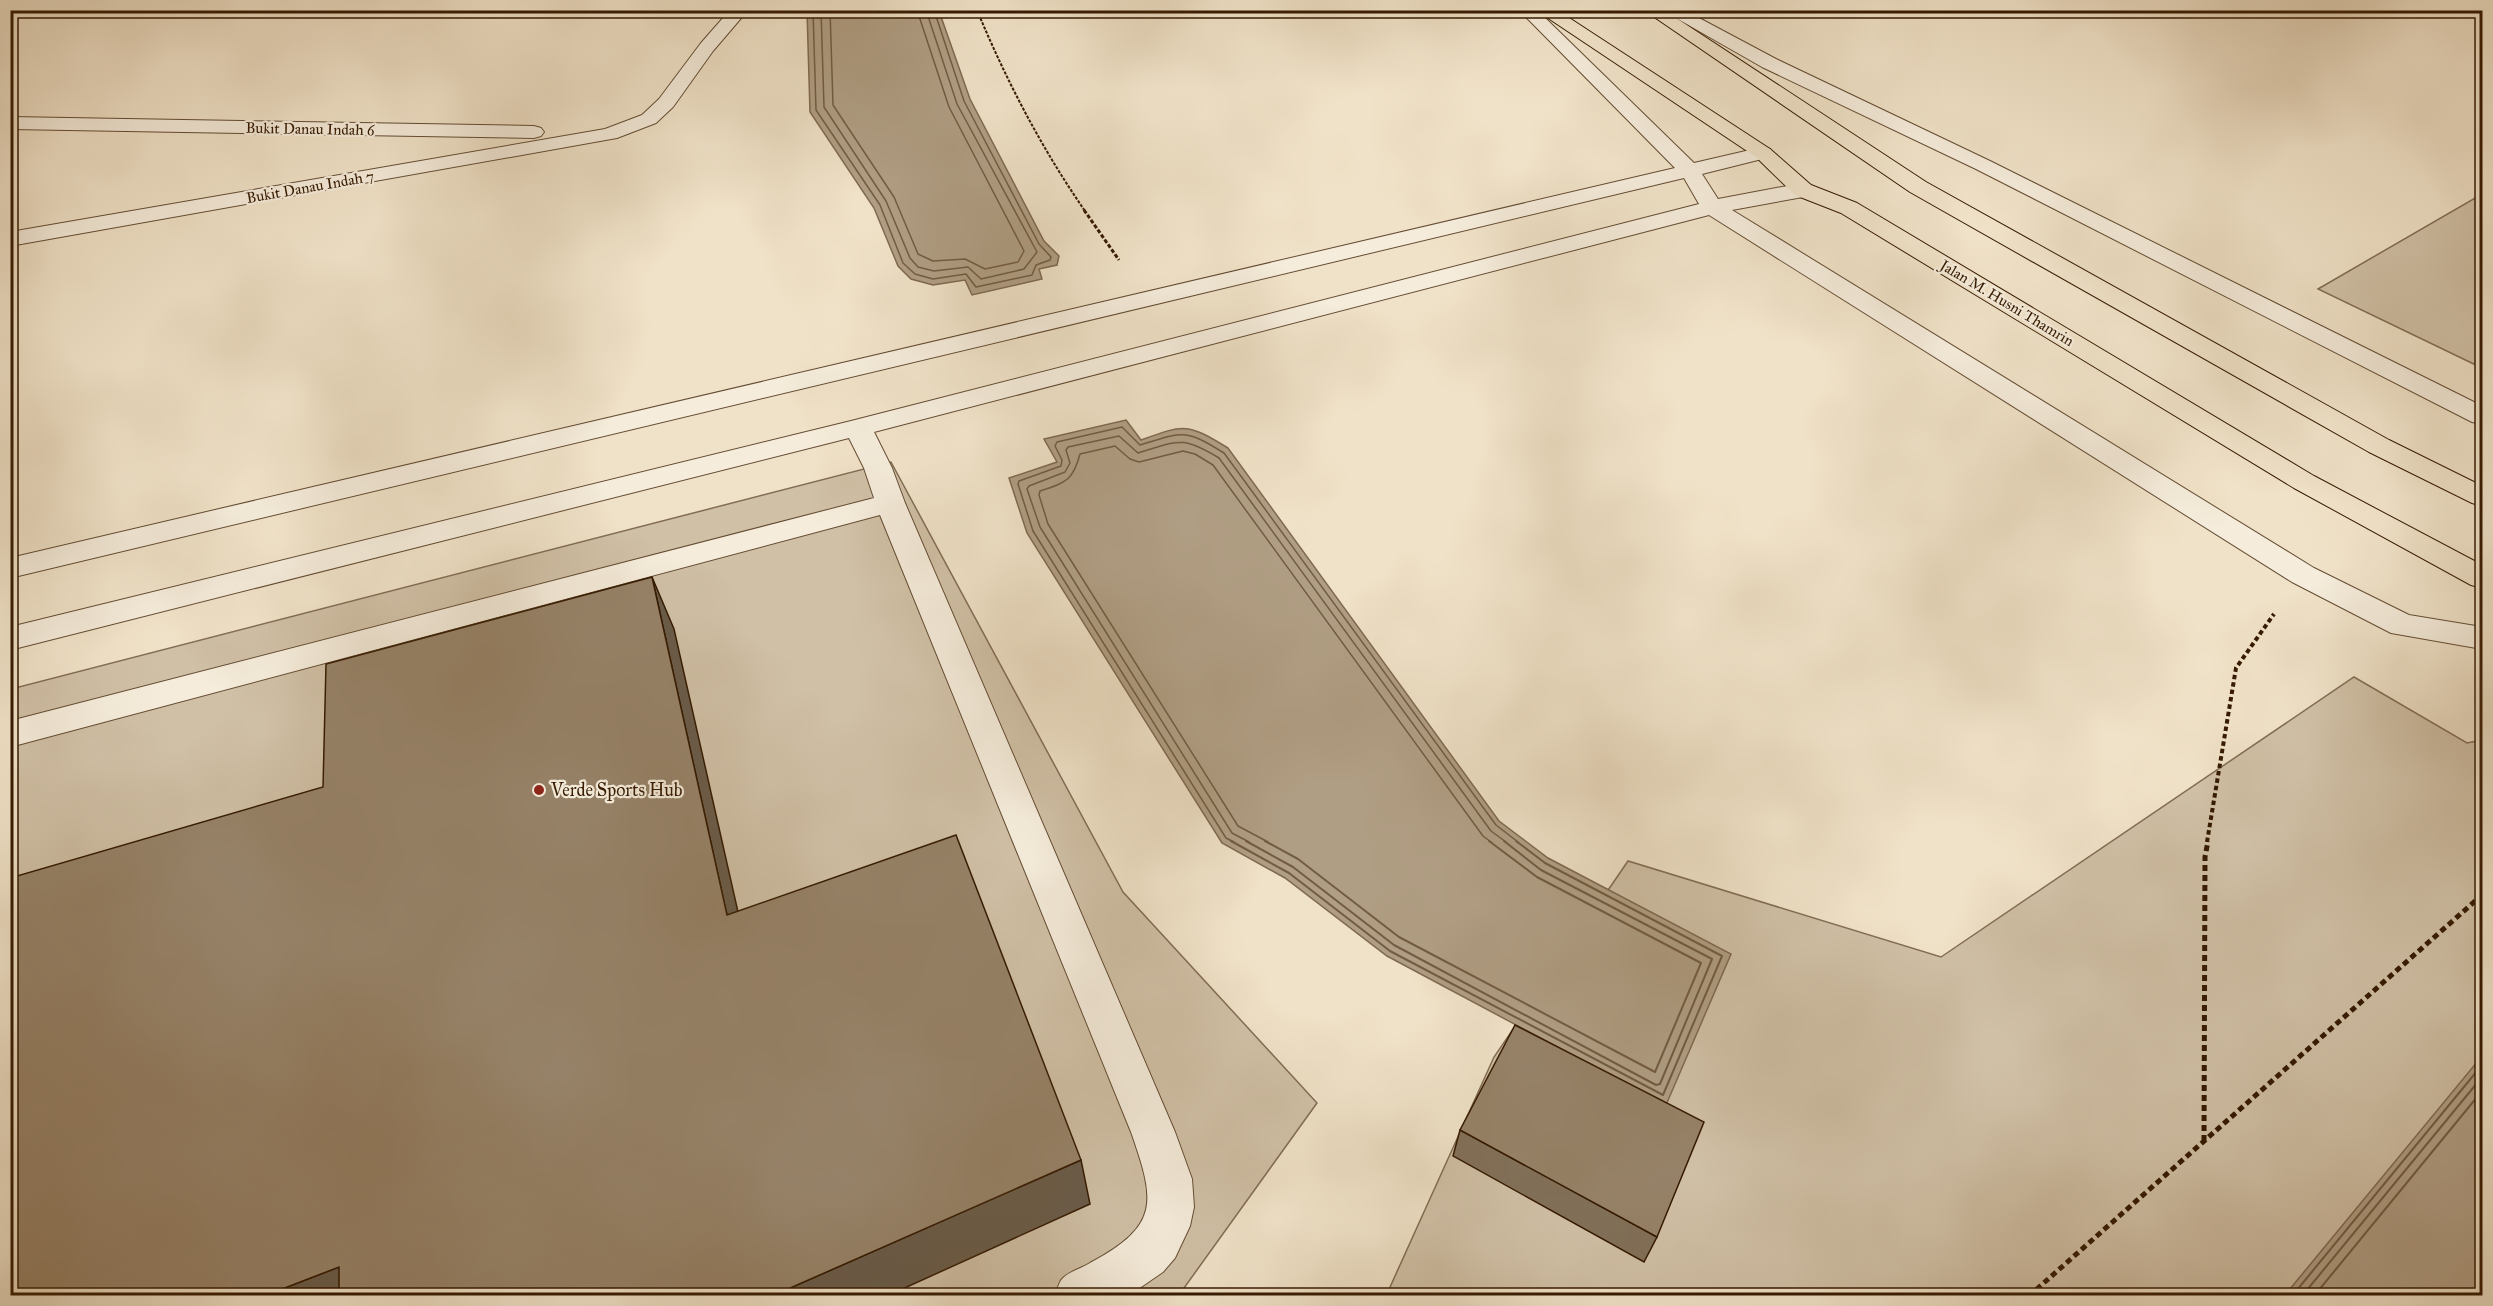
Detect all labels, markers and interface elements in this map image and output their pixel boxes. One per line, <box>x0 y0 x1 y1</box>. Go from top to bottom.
street label: Bukit Danau Indah 6 <box>245 119 376 139</box>
street label: Bukit Danau Indah 7 <box>245 167 375 207</box>
street label: Jalan M. Husni Thamrin <box>1935 255 2077 351</box>
place label: Verde Sports Hub <box>550 779 683 801</box>
marker: Verde Sports Hub <box>532 783 546 797</box>

